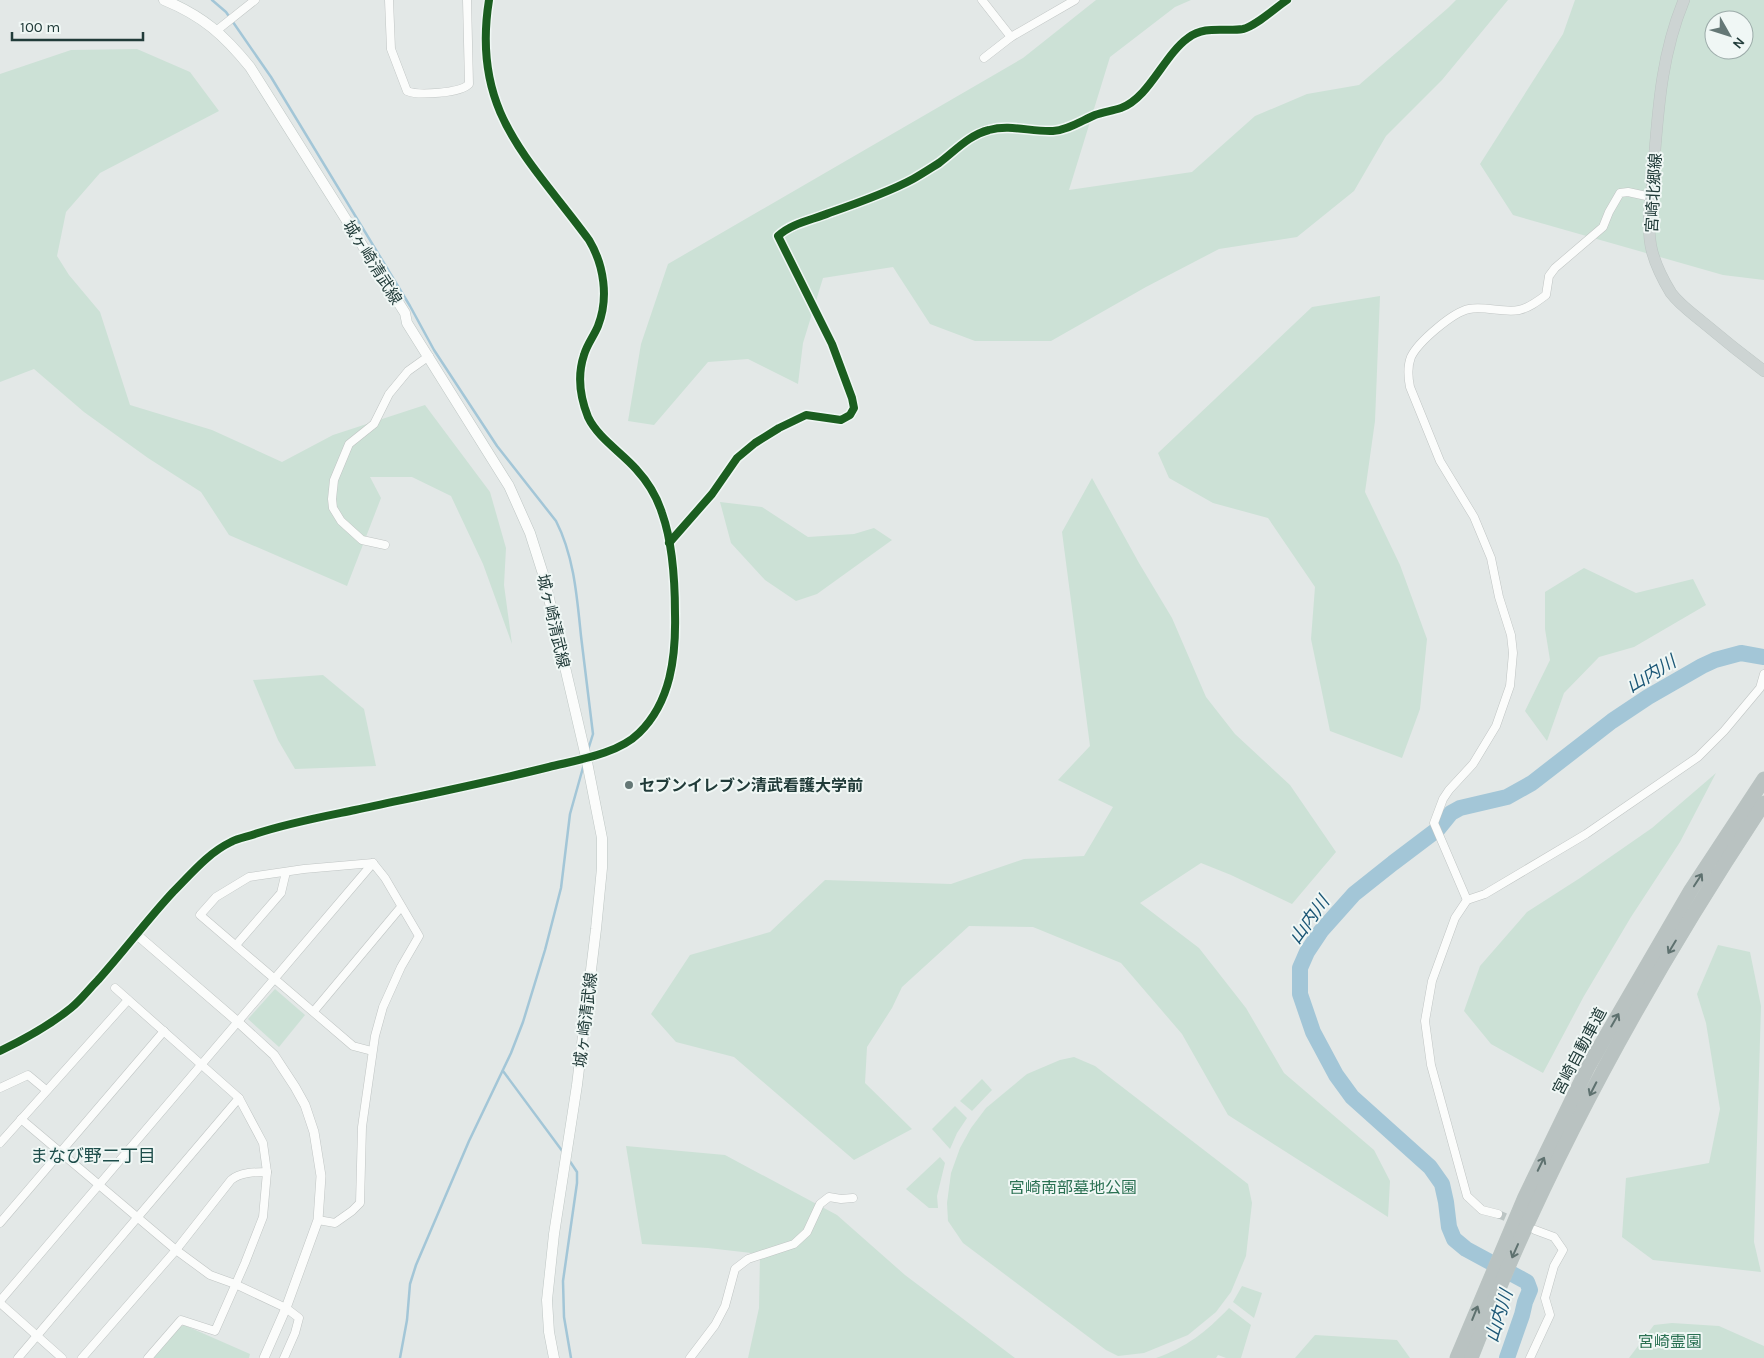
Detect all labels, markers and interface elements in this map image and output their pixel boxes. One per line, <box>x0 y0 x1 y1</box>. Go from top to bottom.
scale bar <box>12 10 144 42</box>
north arrow <box>1704 10 1754 60</box>
text: 100 m <box>20 18 60 36</box>
text: N <box>1729 34 1748 52</box>
street label: 宮崎北郷線 <box>1642 153 1665 233</box>
street label: 城ヶ崎清武線 <box>339 217 406 308</box>
street label: 城ヶ崎清武線 <box>533 572 574 670</box>
water label: 山内川 <box>1622 650 1682 697</box>
place label: セブンイレブン清武看護大学前 <box>639 776 863 795</box>
marker: セブンイレブン清武看護大学前 <box>623 779 635 791</box>
one-way arrow <box>1693 873 1703 887</box>
water label: 山内川 <box>1284 890 1335 948</box>
one-way arrow <box>1667 940 1677 954</box>
street label: 城ヶ崎清武線 <box>570 971 601 1069</box>
street label: 宮崎自動車道 <box>1549 1004 1610 1098</box>
one-way arrow <box>1611 1013 1621 1027</box>
one-way arrow <box>1588 1081 1597 1096</box>
district label: まなび野二丁目 <box>30 1145 156 1167</box>
one-way arrow <box>1536 1157 1546 1172</box>
park label: 宮崎南部墓地公園 <box>1009 1178 1137 1197</box>
one-way arrow <box>1509 1243 1519 1258</box>
water label: 山内川 <box>1481 1285 1518 1345</box>
one-way arrow <box>1471 1306 1480 1321</box>
park label: 宮崎霊園 <box>1638 1332 1702 1351</box>

